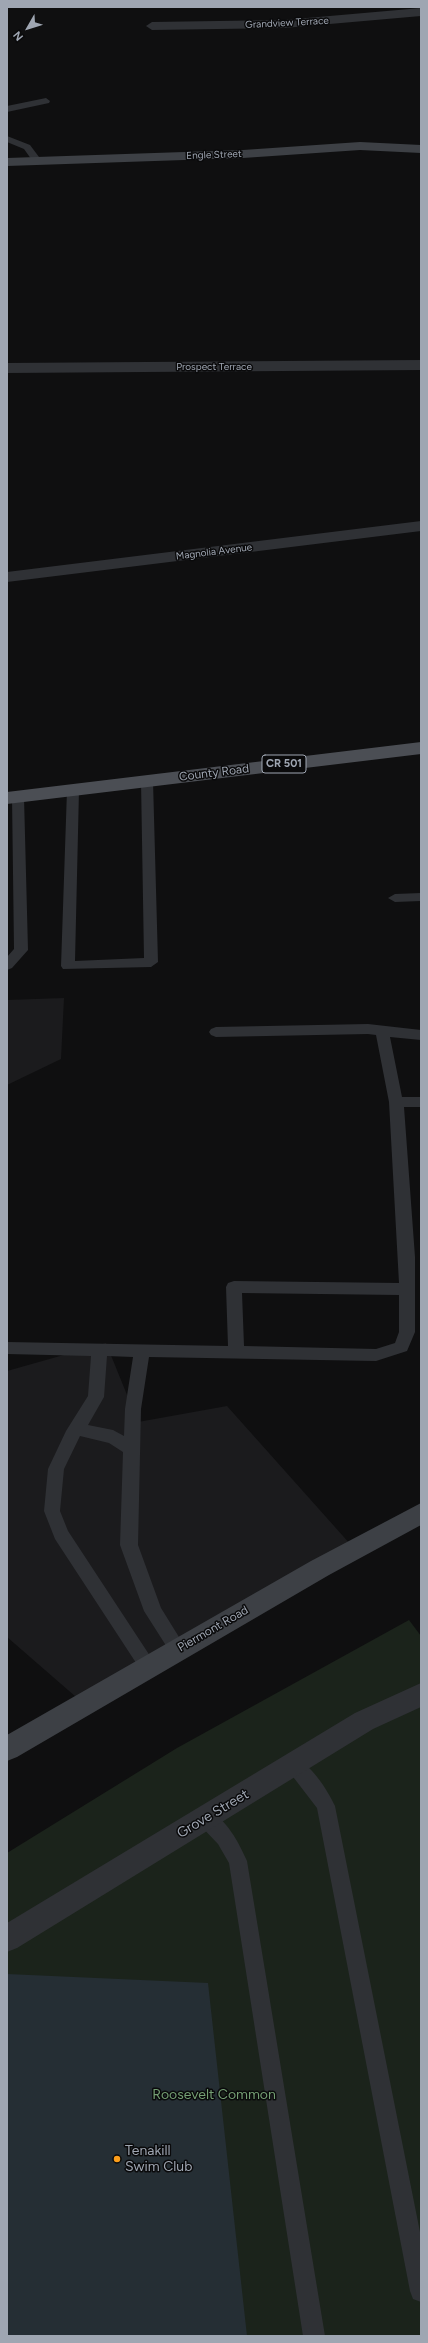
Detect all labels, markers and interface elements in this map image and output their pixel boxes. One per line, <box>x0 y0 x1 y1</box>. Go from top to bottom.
north arrow <box>8 8 48 48</box>
street label: Grandview Terrace <box>245 15 329 31</box>
text: N <box>11 28 26 43</box>
street label: Engle Street <box>186 148 242 162</box>
street label: Prospect Terrace <box>176 361 252 373</box>
street label: Magnolia Avenue <box>175 541 253 563</box>
road number: CR 501 <box>262 755 306 773</box>
street label: County Road <box>178 762 250 784</box>
street label: Piermont Road <box>175 1603 251 1655</box>
street label: Grove Street <box>174 1786 252 1842</box>
park label: Roosevelt Common <box>152 2087 276 2103</box>
place label: Tenakill Swim Club <box>125 2143 192 2176</box>
marker: Tenakill Swim Club <box>112 2154 122 2164</box>

